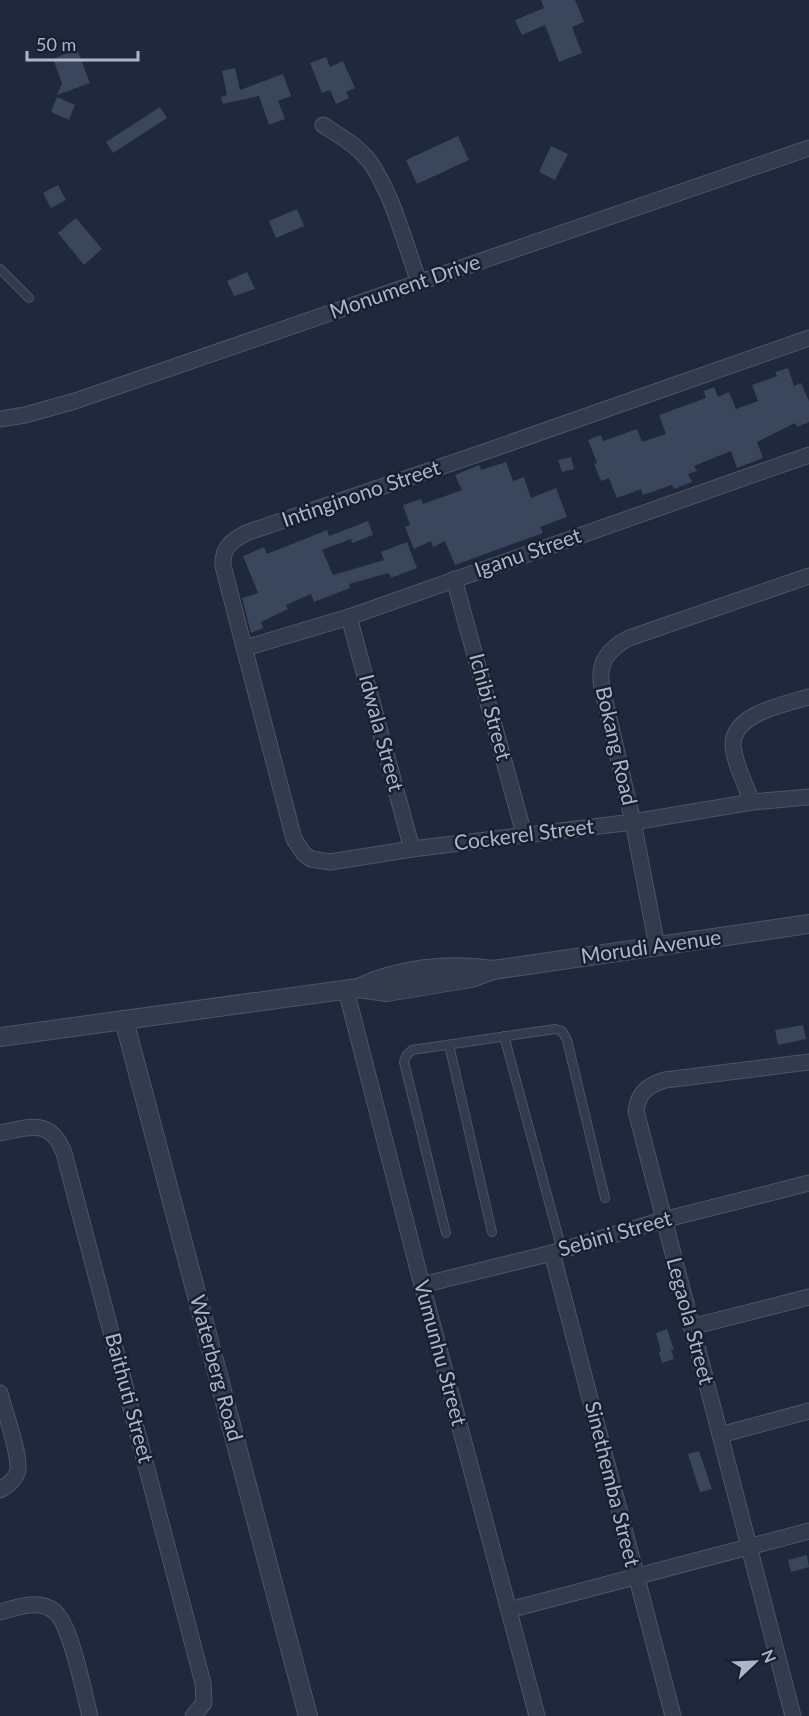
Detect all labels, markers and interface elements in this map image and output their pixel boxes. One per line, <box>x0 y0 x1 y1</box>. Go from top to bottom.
scale bar <box>27 24 138 62</box>
text: 50 m <box>36 33 76 55</box>
street label: Monument Drive <box>326 248 483 323</box>
street label: Intinginono Street <box>278 454 443 531</box>
street label: Iganu Street <box>471 522 584 581</box>
street label: Ichibi Street <box>465 650 518 763</box>
street label: Idwala Street <box>355 671 410 794</box>
street label: Bokang Road <box>592 684 643 807</box>
street label: Cockerel Street <box>452 812 596 855</box>
street label: Morudi Avenue <box>579 923 723 968</box>
street label: Sebini Street <box>555 1204 675 1261</box>
street label: Legaola Street <box>662 1254 721 1387</box>
street label: Vumunhu Street <box>410 1277 473 1429</box>
street label: Waterberg Road <box>186 1292 249 1443</box>
street label: Baithuti Street <box>101 1330 160 1466</box>
street label: Sinethemba Street <box>581 1398 646 1569</box>
north arrow <box>725 1632 785 1692</box>
text: N <box>758 1647 780 1665</box>

